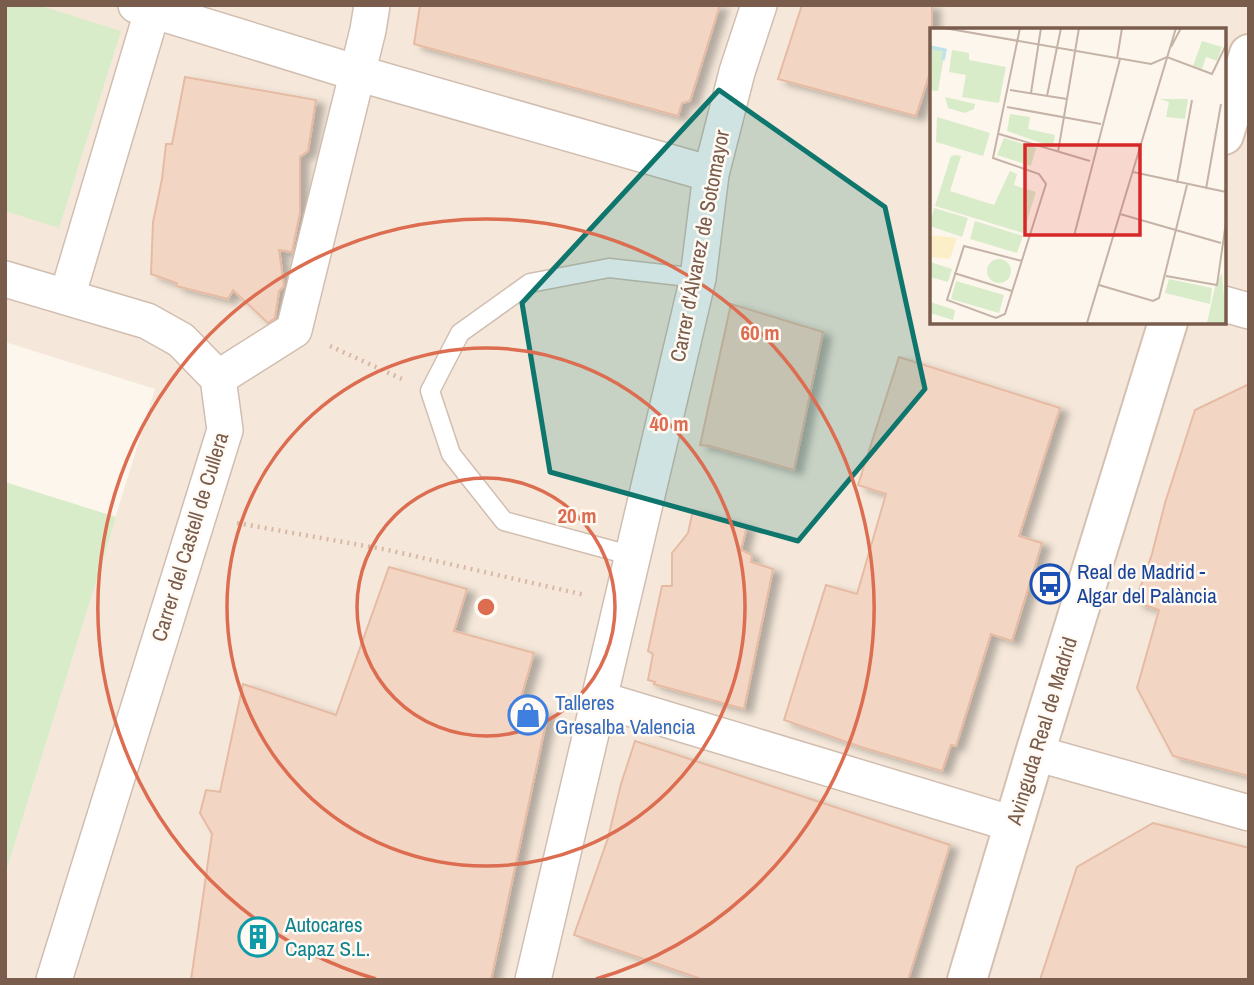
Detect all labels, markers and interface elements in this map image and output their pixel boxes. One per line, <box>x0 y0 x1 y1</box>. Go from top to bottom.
inset map <box>930 28 1226 324</box>
street label: Carrer d'Álvarez de Sotomayor <box>663 127 736 364</box>
text: 60 m <box>740 318 780 347</box>
text: 40 m <box>649 409 689 438</box>
street label: Carrer del Castell de Cullera <box>144 428 235 645</box>
text: 20 m <box>557 501 597 530</box>
place label: Real de Madrid - Algar del Palància <box>1076 557 1217 610</box>
bus stop icon: Real de Madrid - Algar del Palància <box>1029 563 1071 605</box>
centre of rings <box>474 595 498 619</box>
street label: Avinguda Real de Madrid <box>999 633 1084 829</box>
place label: Talleres Gresalba Valencia <box>555 688 696 741</box>
shop icon: Talleres Gresalba Valencia <box>507 694 549 736</box>
place label: Autocares Capaz S.L. <box>284 910 370 963</box>
building icon: Autocares Capaz S.L. <box>237 916 279 958</box>

